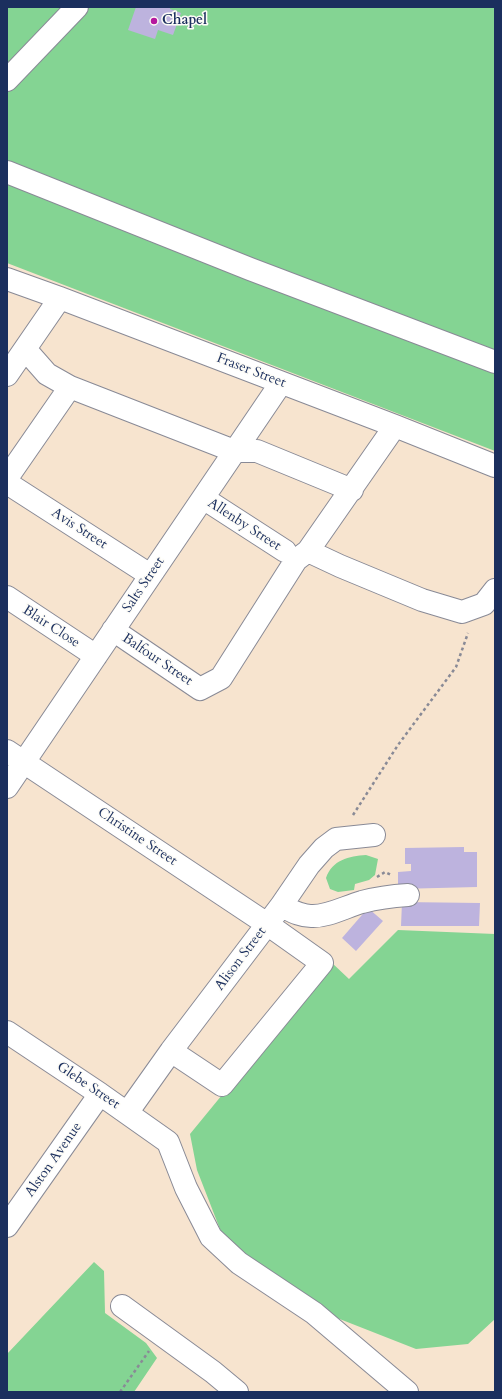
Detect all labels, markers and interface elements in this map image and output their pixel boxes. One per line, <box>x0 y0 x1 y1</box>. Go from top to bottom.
place label: Chapel <box>162 13 207 29</box>
marker: Chapel <box>149 16 159 26</box>
street label: Fraser Street <box>214 350 288 392</box>
street label: Allenby Street <box>204 495 284 555</box>
street label: Avis Street <box>48 505 110 553</box>
street label: Salts Street <box>119 554 169 616</box>
street label: Blair Close <box>19 602 83 652</box>
street label: Balfour Street <box>119 630 195 690</box>
street label: Christine Street <box>94 804 180 870</box>
street label: Alison Street <box>212 924 270 994</box>
street label: Glebe Street <box>53 1059 123 1113</box>
street label: Alston Avenue <box>22 1119 86 1201</box>

